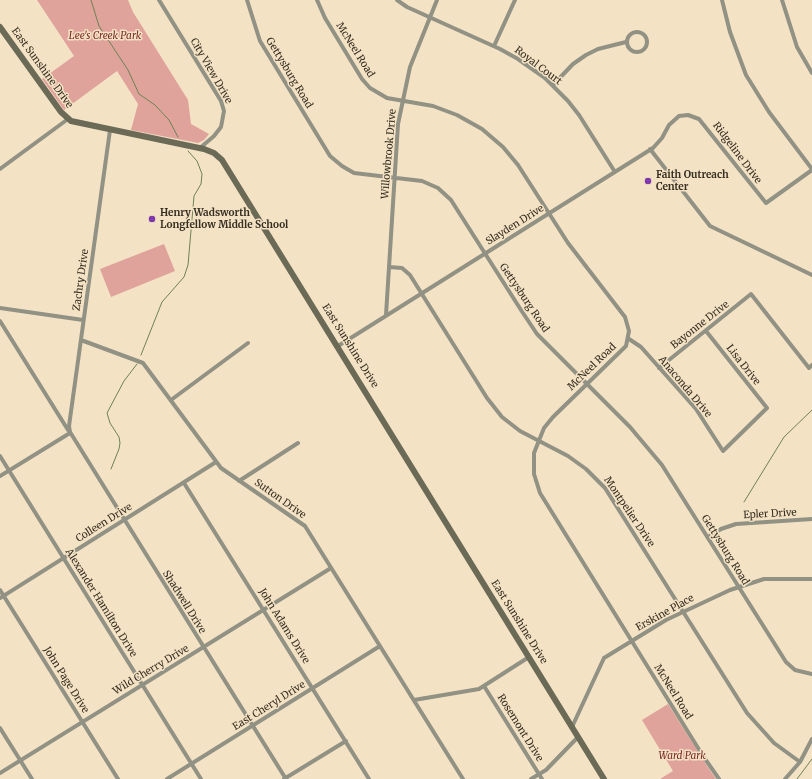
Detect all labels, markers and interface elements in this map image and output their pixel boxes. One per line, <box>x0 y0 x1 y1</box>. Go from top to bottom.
street label: McNeel Road <box>333 20 377 80</box>
street label: East Sunshine Drive <box>9 25 75 111</box>
park label: Lee's Creek Park <box>69 30 141 42</box>
street label: Gettysburg Road <box>263 35 315 111</box>
street label: City View Drive <box>187 36 235 106</box>
street label: Royal Court <box>512 44 564 88</box>
street label: Willowbrook Drive <box>379 109 399 199</box>
street label: Ridgeline Drive <box>710 120 764 186</box>
place label: Faith Outreach Center <box>656 169 729 192</box>
marker: Faith Outreach Center <box>643 176 653 186</box>
street label: Slayden Drive <box>484 202 546 248</box>
place label: Henry Wadsworth Longfellow Middle School <box>160 207 288 230</box>
marker: Henry Wadsworth Longfellow Middle School <box>147 214 157 224</box>
street label: Zachry Drive <box>71 248 91 312</box>
street label: Gettysburg Road <box>497 261 551 335</box>
street label: Bayonne Drive <box>669 299 731 351</box>
street label: East Sunshine Drive <box>319 302 381 390</box>
street label: McNeel Road <box>565 341 619 393</box>
street label: Lisa Drive <box>723 342 763 388</box>
street label: Anaconda Drive <box>656 354 714 420</box>
street label: Montpelier Drive <box>601 475 657 549</box>
street label: Sutton Drive <box>252 477 308 521</box>
street label: Colleen Drive <box>74 501 134 545</box>
street label: Epler Drive <box>743 507 797 521</box>
street label: Gettysburg Road <box>699 513 751 587</box>
street label: Alexander Hamilton Drive <box>63 547 139 659</box>
street label: Shadwell Drive <box>160 568 208 636</box>
street label: East Sunshine Drive <box>488 578 550 666</box>
street label: John Adams Drive <box>256 586 312 666</box>
street label: Erskine Place <box>634 592 696 634</box>
street label: Wild Cherry Drive <box>111 643 191 697</box>
street label: John Page Drive <box>41 645 91 715</box>
street label: McNeel Road <box>651 662 695 722</box>
street label: East Cheryl Drive <box>231 679 307 733</box>
street label: Rosemont Drive <box>494 692 546 764</box>
park label: Ward Park <box>658 750 706 762</box>

